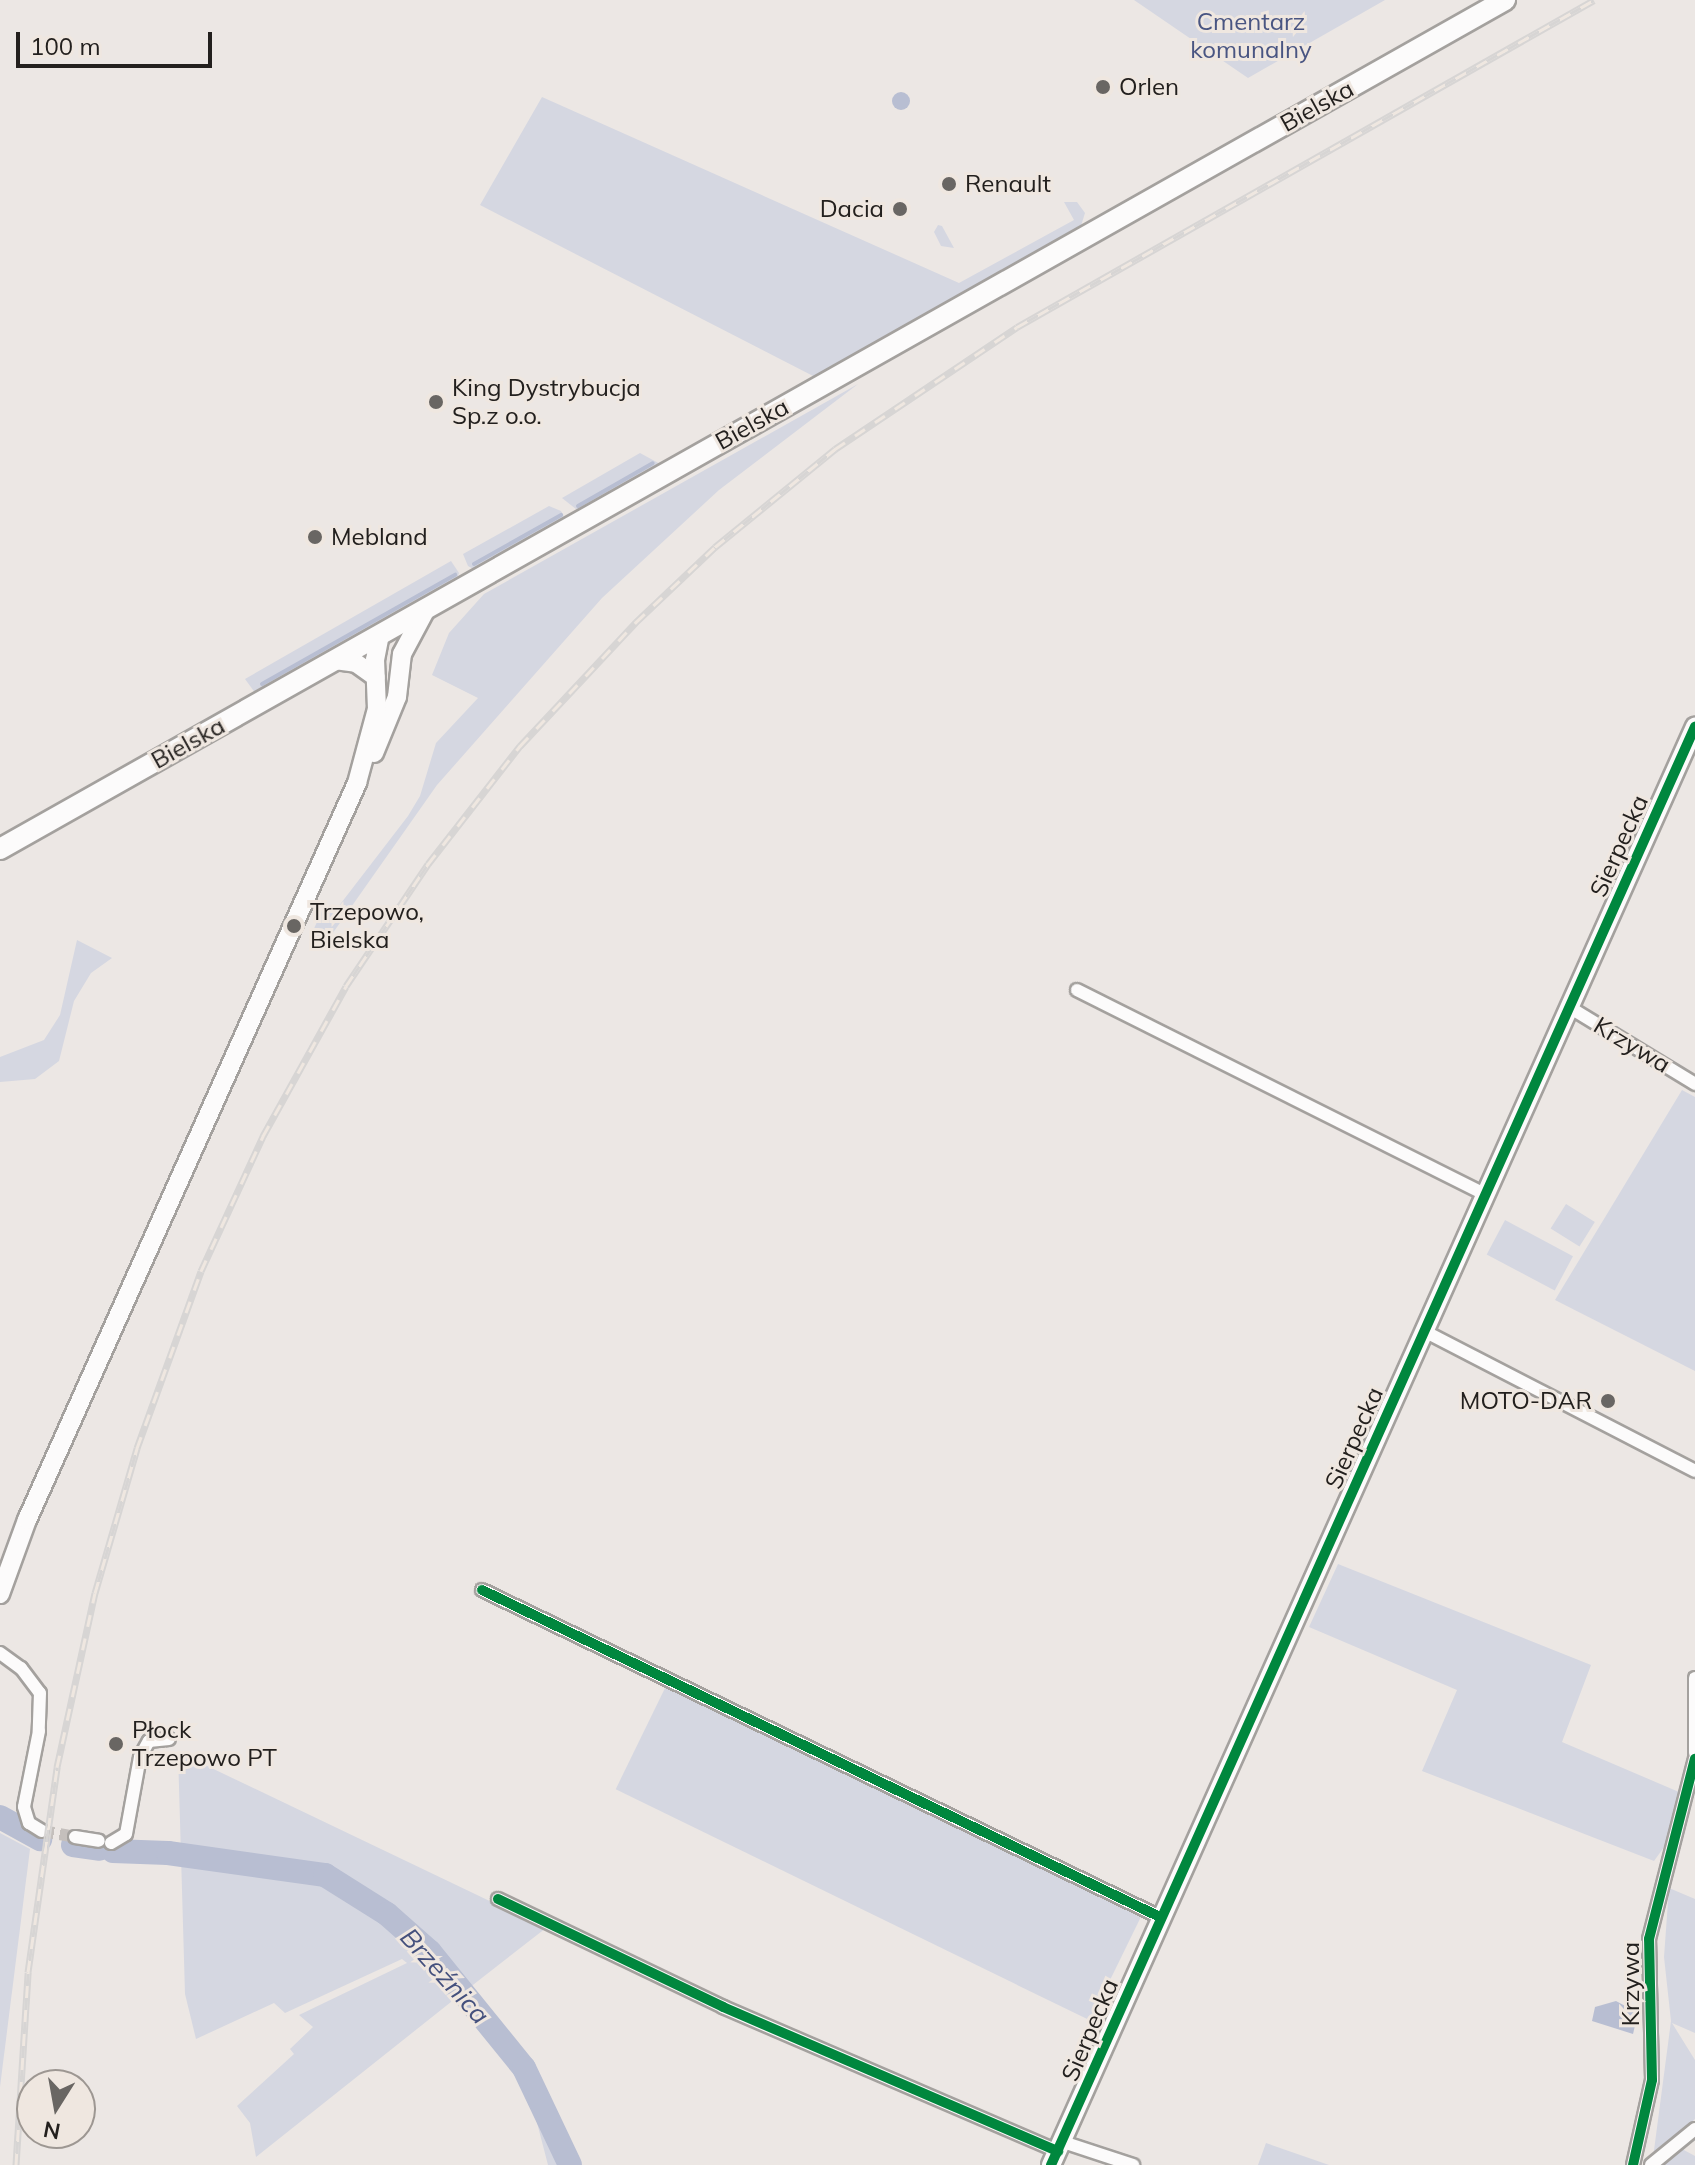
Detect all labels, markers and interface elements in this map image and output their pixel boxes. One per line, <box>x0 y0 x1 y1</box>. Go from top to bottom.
park label: Cmentarz komunalny <box>1190 8 1312 64</box>
scale bar <box>20 16 216 66</box>
text: 100 m <box>30 31 101 61</box>
place label: Orlen <box>1119 73 1179 101</box>
street label: Bielska <box>1275 74 1359 138</box>
marker: Orlen <box>1094 78 1112 96</box>
place label: Renault <box>965 170 1051 198</box>
marker: Renault <box>940 175 958 193</box>
place label: Dacia <box>820 195 884 223</box>
marker: Dacia <box>891 200 909 218</box>
place label: King Dystrybucja Sp.z o.o. <box>452 374 641 430</box>
street label: Bielska <box>710 392 794 456</box>
marker: King Dystrybucja Sp.z o.o. <box>427 393 445 411</box>
place label: Mebland <box>331 523 428 551</box>
marker: Mebland <box>306 528 324 546</box>
street label: Bielska <box>146 711 230 775</box>
street label: Sierpecka <box>1584 791 1654 901</box>
place label: Trzepowo, Bielska <box>310 898 424 954</box>
marker: Trzepowo, Bielska <box>285 917 303 935</box>
street label: Krzywa <box>1588 1011 1676 1079</box>
street label: Sierpecka <box>1319 1383 1389 1493</box>
place label: MOTO-DAR <box>1460 1387 1592 1415</box>
marker: MOTO-DAR <box>1599 1392 1617 1410</box>
place label: Płock Trzepowo PT <box>132 1716 277 1772</box>
marker: Płock Trzepowo PT <box>107 1735 125 1753</box>
water label: Brzeźnica <box>394 1922 496 2030</box>
street label: Krzywa <box>1617 1942 1645 2026</box>
street label: Sierpecka <box>1056 1974 1124 2086</box>
north arrow <box>16 2069 96 2149</box>
text: N <box>41 2115 63 2146</box>

